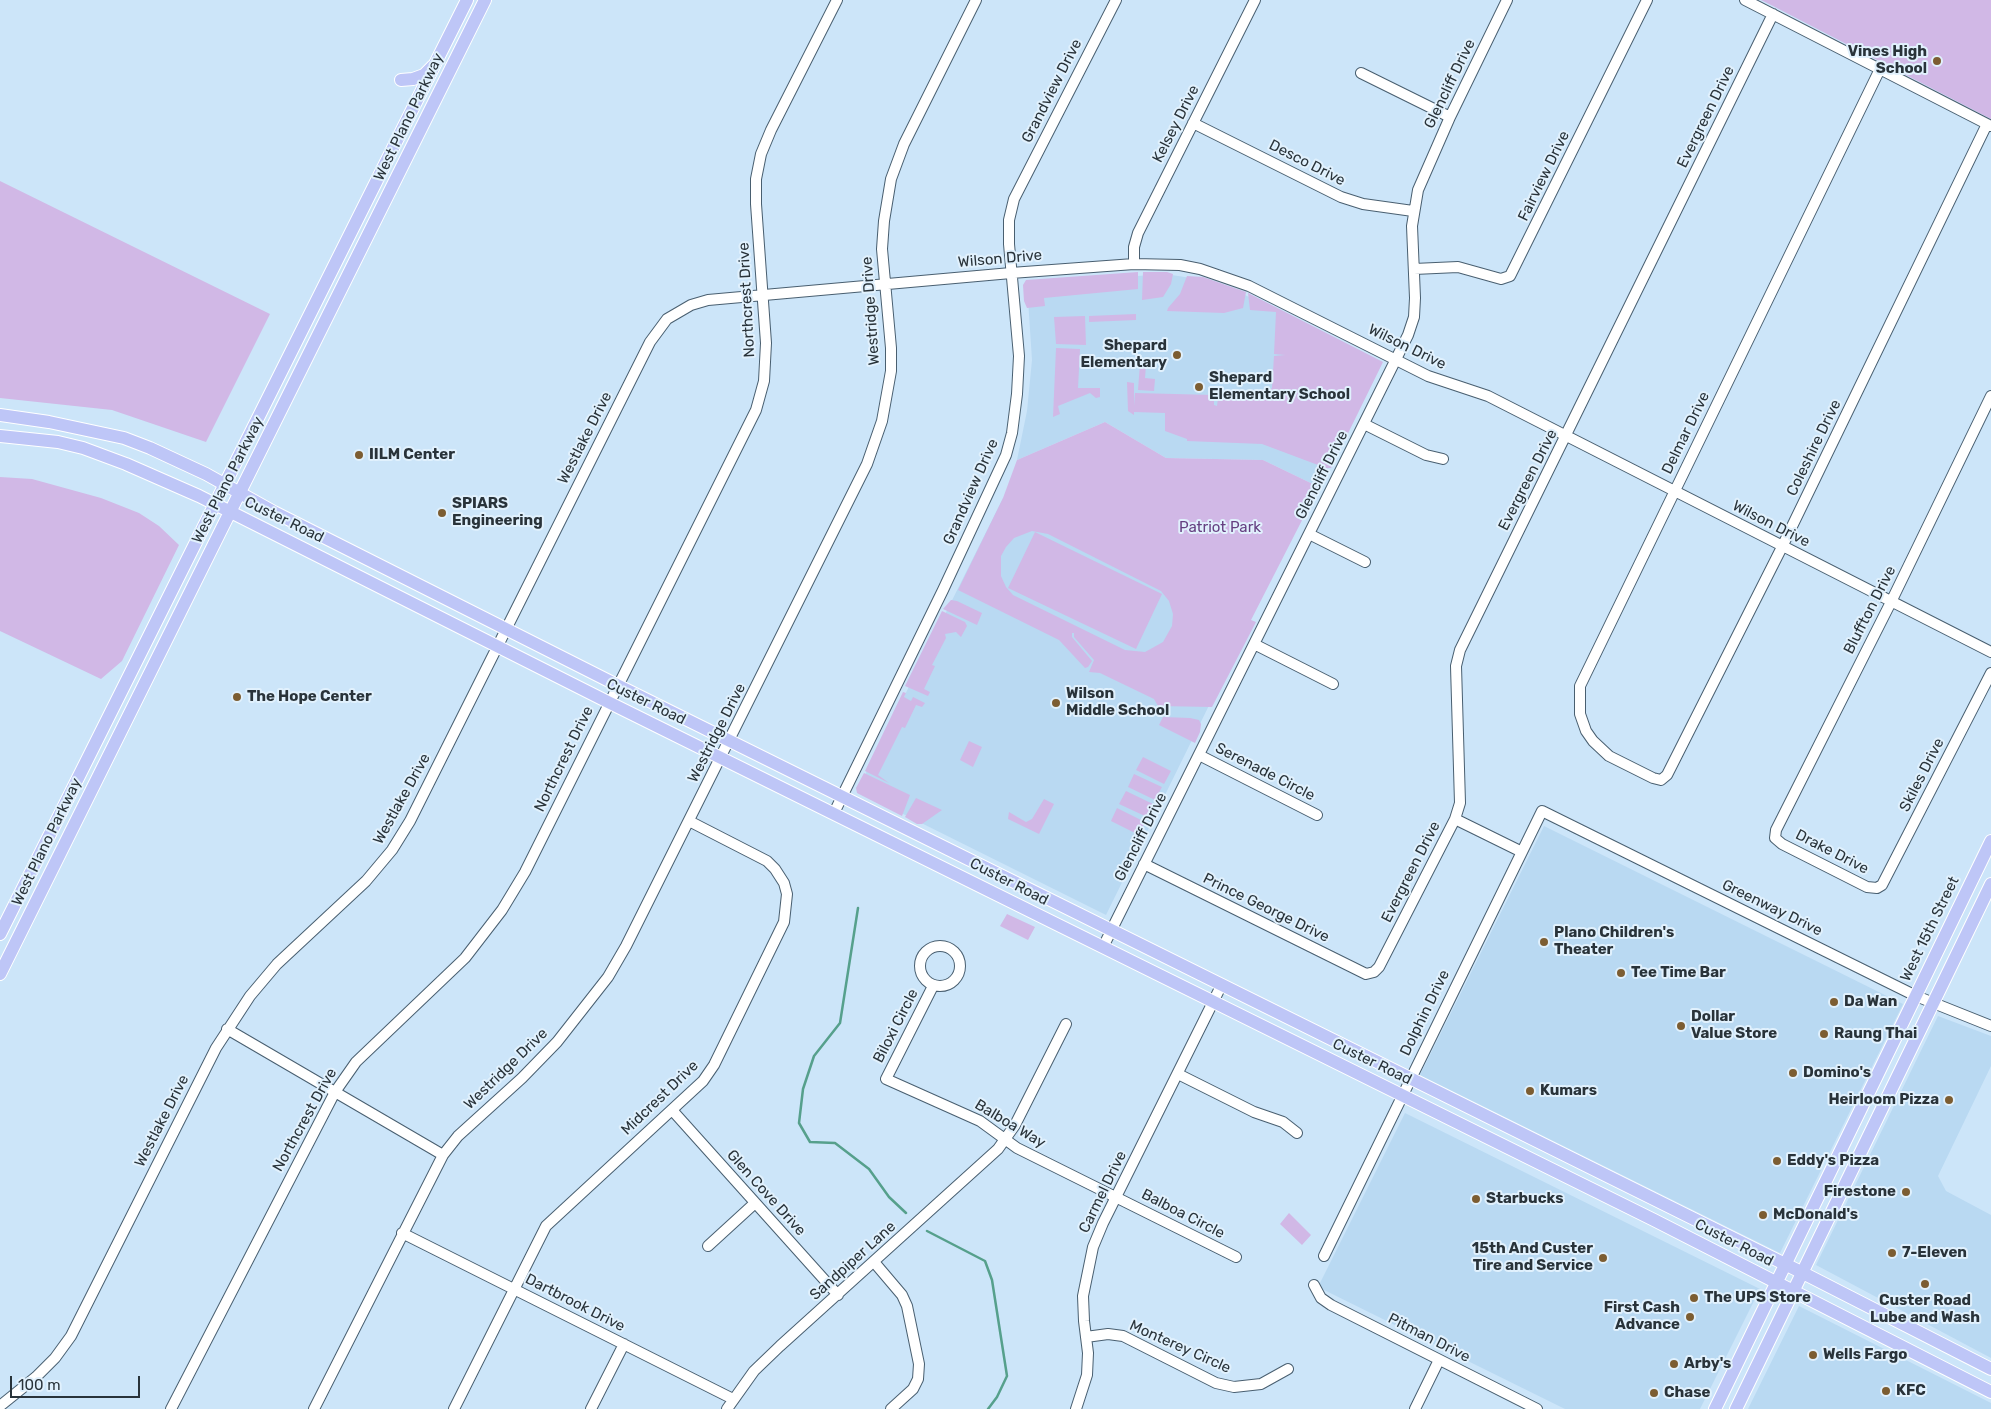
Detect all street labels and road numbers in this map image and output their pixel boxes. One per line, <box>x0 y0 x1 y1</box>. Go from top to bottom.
street label: Grandview Drive <box>1018 36 1086 146</box>
street label: Glencliff Drive <box>1421 36 1479 132</box>
street label: West Plano Parkway <box>370 50 448 184</box>
street label: Evergreen Drive <box>1674 63 1738 171</box>
street label: Kelsey Drive <box>1149 82 1203 166</box>
street label: Fairview Drive <box>1514 128 1574 224</box>
street label: Desco Drive <box>1266 136 1348 190</box>
street label: Northcrest Drive <box>735 242 759 358</box>
street label: Wilson Drive <box>957 246 1043 272</box>
street label: Westridge Drive <box>858 256 884 366</box>
street label: Wilson Drive <box>1365 320 1449 374</box>
street label: Westlake Drive <box>554 389 616 487</box>
street label: Delmar Drive <box>1658 389 1714 477</box>
street label: Coleshire Drive <box>1783 397 1845 499</box>
street label: West Plano Parkway <box>188 414 268 546</box>
street label: Evergreen Drive <box>1495 426 1561 534</box>
street label: Glencliff Drive <box>1292 428 1352 522</box>
street label: Grandview Drive <box>940 436 1002 548</box>
street label: Custer Road <box>241 493 327 547</box>
street label: Wilson Drive <box>1729 497 1813 551</box>
street label: Bluffton Drive <box>1840 563 1900 657</box>
street label: Custer Road <box>603 675 689 729</box>
street label: Westridge Drive <box>684 680 750 786</box>
street label: Northcrest Drive <box>531 703 597 815</box>
street label: Skiles Drive <box>1896 735 1948 815</box>
street label: Serenade Circle <box>1212 739 1318 805</box>
street label: Westlake Drive <box>370 750 434 848</box>
street label: West Plano Parkway <box>8 775 86 909</box>
street label: Glencliff Drive <box>1111 790 1171 884</box>
street label: Evergreen Drive <box>1378 818 1444 926</box>
street label: Drake Drive <box>1792 826 1872 878</box>
street label: Custer Road <box>967 854 1051 910</box>
street label: Prince George Drive <box>1200 870 1332 946</box>
street label: West 15th Street <box>1897 874 1963 984</box>
street label: Greenway Drive <box>1719 876 1825 940</box>
street label: Dolphin Drive <box>1396 967 1454 1059</box>
street label: Biloxi Circle <box>870 986 922 1066</box>
street label: Westridge Drive <box>461 1025 551 1113</box>
street label: Custer Road <box>1329 1035 1415 1089</box>
street label: Midcrest Drive <box>618 1057 702 1139</box>
street label: Northcrest Drive <box>269 1065 341 1175</box>
street label: Westlake Drive <box>131 1072 193 1170</box>
street label: Balboa Way <box>971 1096 1049 1152</box>
street label: Glen Cove Drive <box>723 1146 809 1240</box>
street label: Carmel Drive <box>1075 1148 1131 1236</box>
street label: Balboa Circle <box>1138 1185 1228 1243</box>
street label: Custer Road <box>1692 1215 1776 1271</box>
street label: Sandpiper Lane <box>806 1218 900 1304</box>
street label: Dartbrook Drive <box>522 1270 628 1336</box>
street label: Pitman Drive <box>1385 1310 1473 1366</box>
street label: Monterey Circle <box>1127 1317 1233 1377</box>

